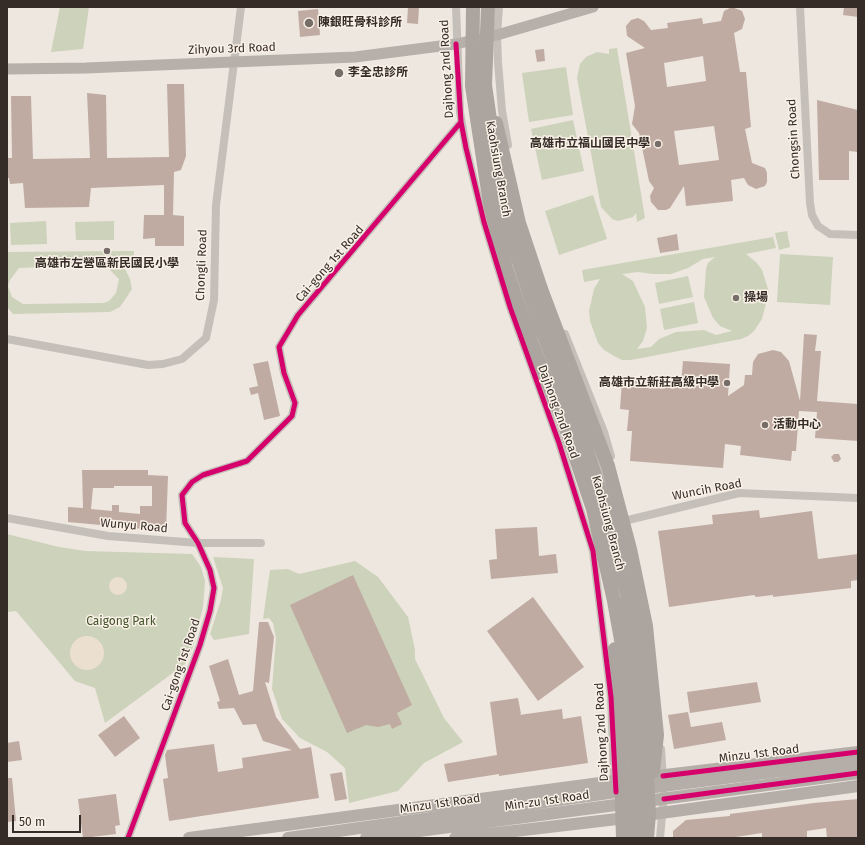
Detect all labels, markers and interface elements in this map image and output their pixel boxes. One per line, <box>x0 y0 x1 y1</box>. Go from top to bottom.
place label: 陳銀旺骨科診所 <box>318 16 402 30</box>
marker: 陳銀旺骨科診所 <box>303 17 315 29</box>
street label: Dajhong 2nd Road <box>437 19 457 119</box>
street label: Zihyou 3rd Road <box>188 40 276 58</box>
place label: 李全忠診所 <box>348 66 408 80</box>
marker: 李全忠診所 <box>333 67 345 79</box>
street label: Chongsin Road <box>785 98 803 180</box>
street label: Kaohsiung Branch <box>482 120 514 218</box>
place label: 高雄市立福山國民中學 <box>530 137 650 151</box>
marker: 高雄市立福山國民中學 <box>653 139 663 149</box>
street label: Cai-gong 1st Road <box>293 223 367 305</box>
street label: Chongli Road <box>194 229 210 301</box>
marker: 高雄市左營區新民國民小學 <box>102 246 112 256</box>
place label: 高雄市左營區新民國民小學 <box>35 257 179 271</box>
place label: 操場 <box>744 291 768 305</box>
marker: 操場 <box>731 293 741 303</box>
street label: Dajhong 2nd Road <box>534 363 582 461</box>
place label: 高雄市立新莊高級中學 <box>599 376 719 390</box>
marker: 高雄市立新莊高級中學 <box>722 378 732 388</box>
place label: 活動中心 <box>773 418 821 432</box>
marker: 活動中心 <box>760 420 770 430</box>
street label: Kaohsiung Branch <box>588 474 628 572</box>
street label: Wuncih Road <box>671 476 743 504</box>
street label: Wunyu Road <box>100 516 168 536</box>
park label: Caigong Park <box>86 615 156 629</box>
street label: Cai-gong 1st Road <box>158 617 204 713</box>
street label: Dajhong 2nd Road <box>592 682 612 782</box>
street label: Minzu 1st Road <box>718 742 800 766</box>
street label: Min-zu 1st Road <box>504 788 590 814</box>
street label: Minzu 1st Road <box>399 791 481 817</box>
scale bar <box>14 807 83 833</box>
text: 50 m <box>19 815 45 829</box>

